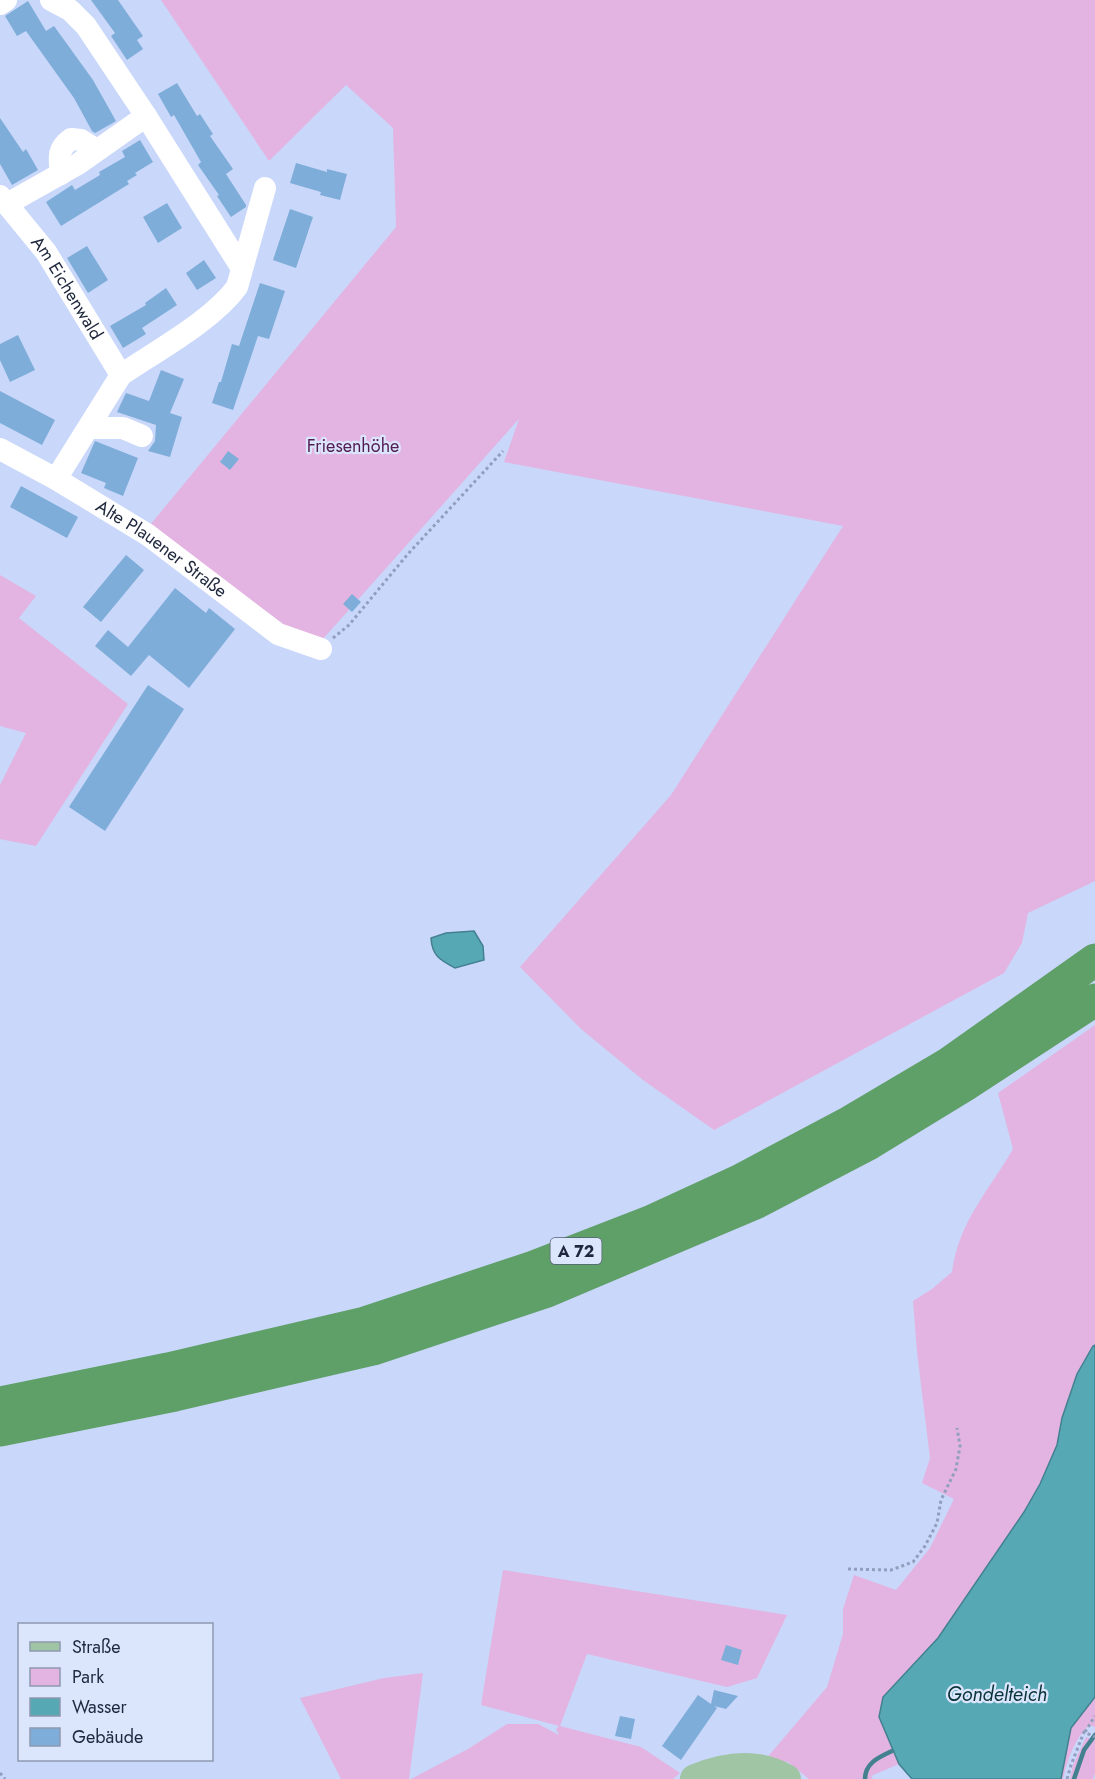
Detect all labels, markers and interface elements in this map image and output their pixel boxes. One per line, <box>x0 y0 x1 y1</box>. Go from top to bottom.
street label: Am Eichenwald <box>25 230 109 345</box>
park label: Friesenhöhe <box>307 433 399 459</box>
street label: Alte Plauener Straße <box>91 493 233 604</box>
road number: A 72 <box>550 1238 602 1264</box>
legend <box>18 1623 213 1761</box>
text: Straße <box>72 1634 120 1660</box>
text: Park <box>72 1664 104 1690</box>
water label: Gondelteich <box>947 1680 1047 1709</box>
text: Wasser <box>72 1694 127 1720</box>
text: Gebäude <box>72 1724 143 1750</box>

